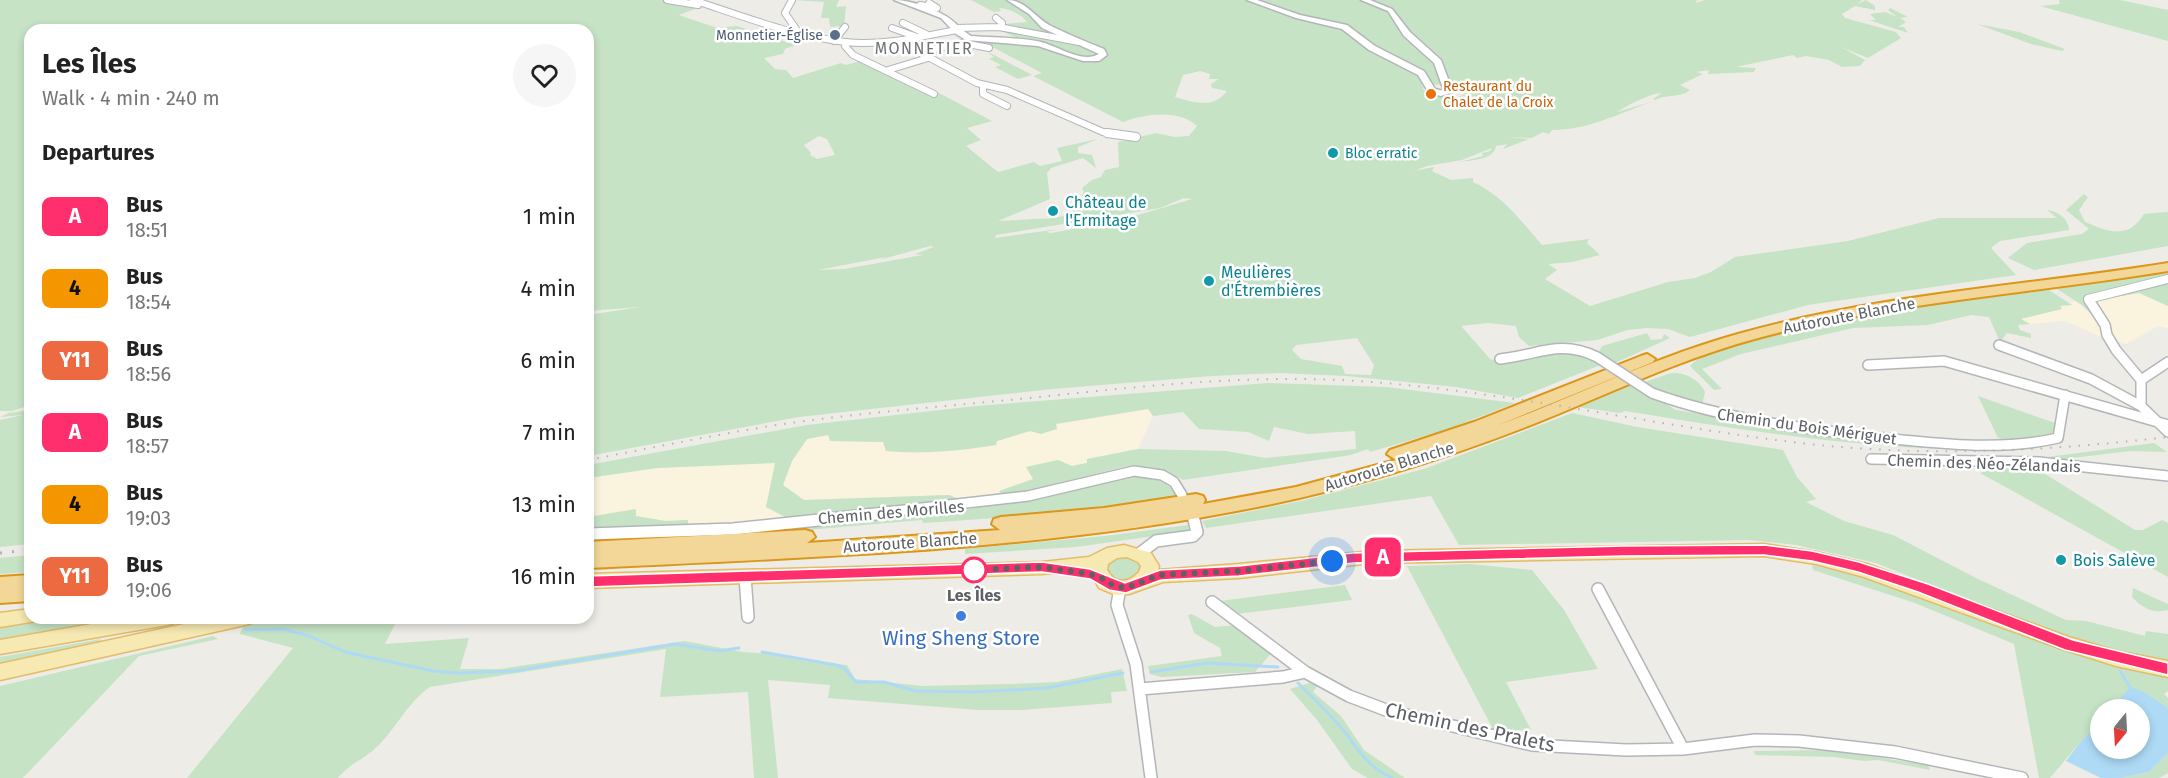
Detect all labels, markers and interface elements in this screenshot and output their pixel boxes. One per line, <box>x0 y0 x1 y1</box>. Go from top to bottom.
place label: Monnetier-Église <box>716 26 823 44</box>
marker: Monnetier-Église <box>828 28 842 42</box>
district label: MONNETIER <box>875 39 973 58</box>
button: heart <box>513 44 576 107</box>
text: Les Îles <box>42 47 137 80</box>
place label: Restaurant du Chalet de la Croix <box>1443 78 1554 111</box>
text: Walk · 4 min · 240 m <box>42 86 220 110</box>
marker: Restaurant du Chalet de la Croix <box>1424 87 1438 101</box>
text: Departures <box>42 139 154 166</box>
place label: Bloc erratic <box>1345 145 1418 162</box>
marker: Bloc erratic <box>1326 146 1340 160</box>
text: Bus <box>126 191 163 218</box>
place label: Château de l'Ermitage <box>1065 193 1147 230</box>
text: A <box>69 203 81 229</box>
text: 1 min <box>523 203 576 230</box>
marker: Château de l'Ermitage <box>1046 204 1060 218</box>
text: 18:51 <box>126 218 168 242</box>
text: Bus <box>126 263 163 290</box>
place label: Meulières d'Étrembières <box>1221 263 1321 300</box>
marker: Meulières d'Étrembières <box>1202 274 1216 288</box>
text: 4 <box>69 275 81 301</box>
text: 4 min <box>521 275 576 302</box>
text: 18:54 <box>126 290 171 314</box>
street label: Autoroute Blanche <box>1781 293 1917 338</box>
text: Bus <box>126 335 163 362</box>
text: Y11 <box>60 347 90 373</box>
text: 6 min <box>520 347 576 374</box>
text: 18:56 <box>126 362 171 386</box>
street label: Chemin du Bois Mériguet <box>1716 404 1898 449</box>
text: Bus <box>126 407 163 434</box>
text: A <box>69 419 81 445</box>
text: 7 min <box>522 419 576 446</box>
text: 18:57 <box>126 434 169 458</box>
street label: Autoroute Blanche <box>1322 438 1456 495</box>
street label: Chemin des Néo-Zélandais <box>1887 451 2081 476</box>
text: Bus <box>126 479 163 506</box>
text: 4 <box>69 491 81 517</box>
text: 13 min <box>512 491 576 518</box>
street label: Chemin des Morilles <box>817 497 965 528</box>
text: 19:03 <box>126 506 171 530</box>
street label: Autoroute Blanche <box>842 528 978 557</box>
line badge: A <box>1364 538 1402 576</box>
text: A <box>1377 544 1389 570</box>
your location <box>1317 546 1347 576</box>
text: Bus <box>126 551 163 578</box>
place label: Bois Salève <box>2073 551 2155 570</box>
marker: Bois Salève <box>2054 553 2068 567</box>
marker: Les Îles <box>961 557 987 583</box>
text: Y11 <box>60 563 90 589</box>
text: 16 min <box>511 563 576 590</box>
text: 19:06 <box>126 578 172 602</box>
place label: Les Îles <box>947 585 1001 605</box>
marker: Wing Sheng Store <box>954 609 968 623</box>
place label: Wing Sheng Store <box>882 626 1040 650</box>
street label: Chemin des Pralets <box>1383 697 1557 757</box>
north arrow <box>2090 699 2150 759</box>
map controls <box>2090 699 2150 759</box>

